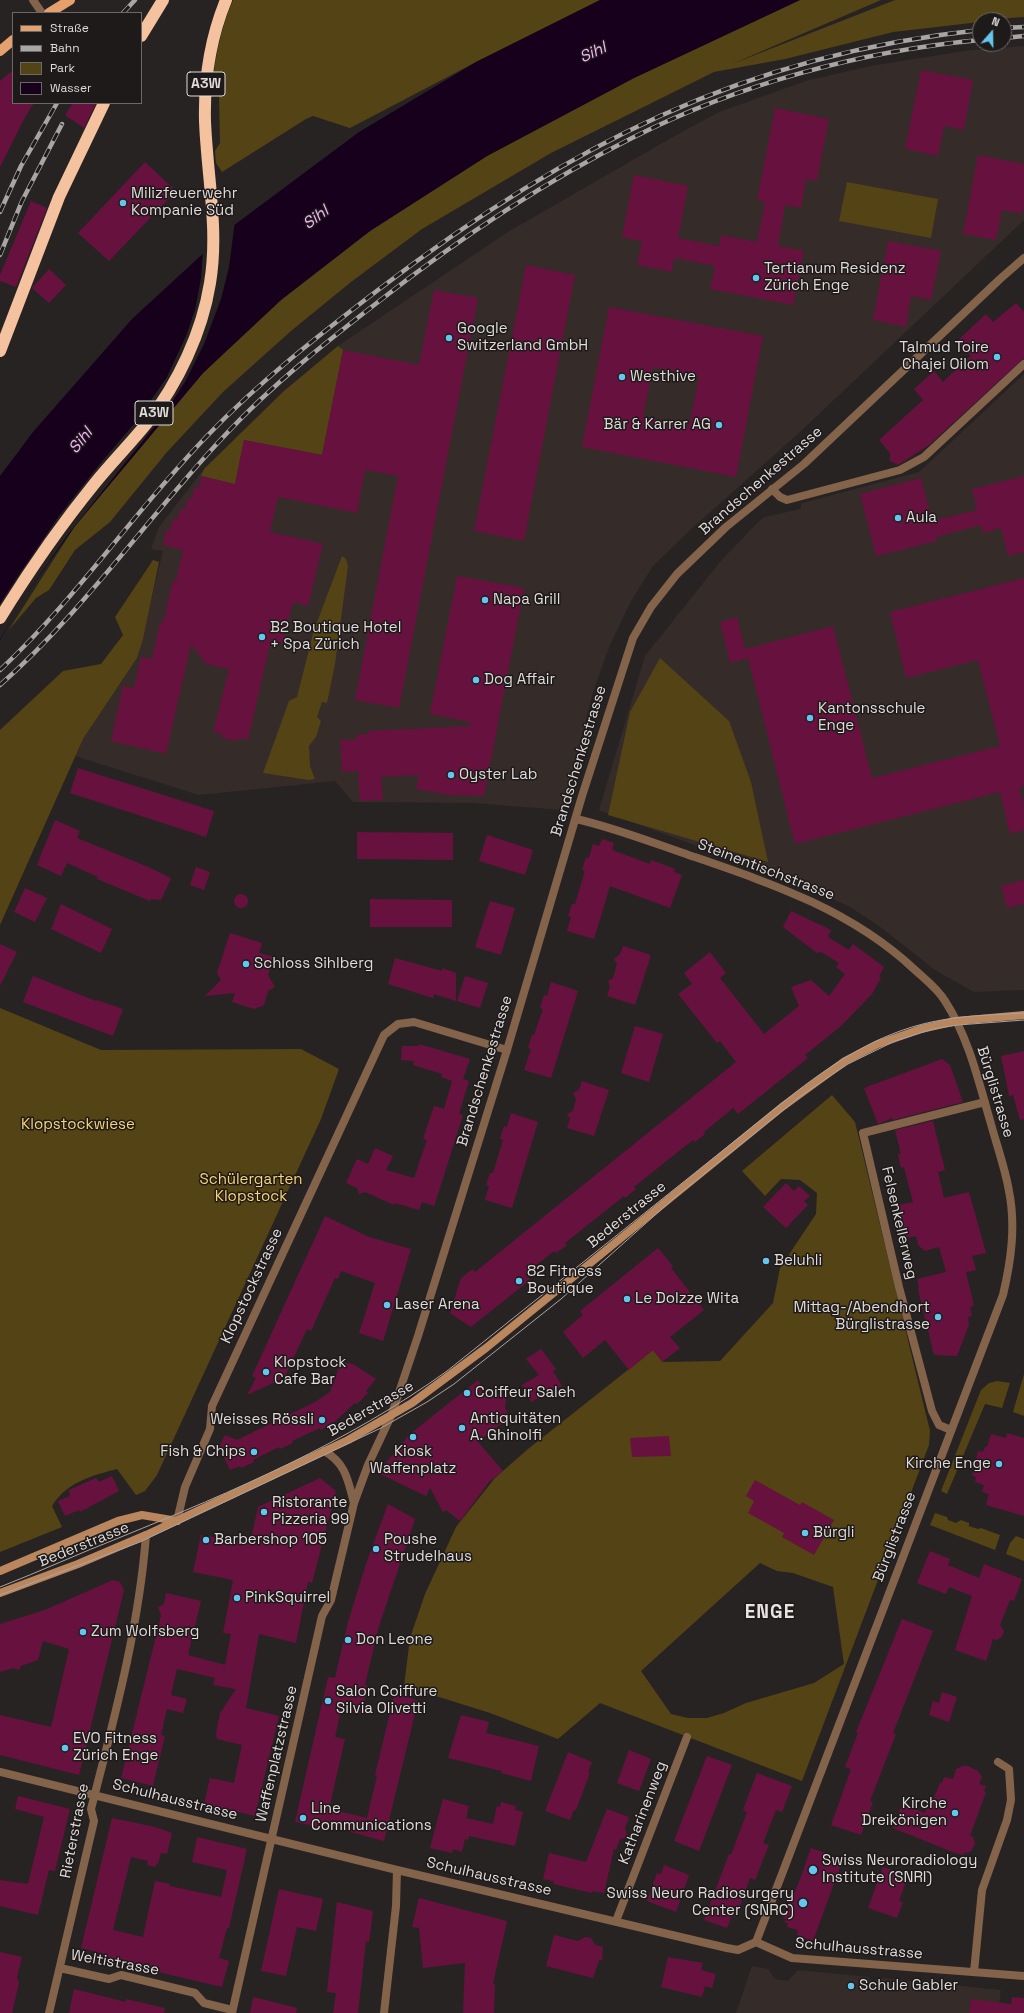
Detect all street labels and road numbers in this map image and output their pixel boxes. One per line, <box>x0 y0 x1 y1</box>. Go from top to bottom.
road number: A3W <box>187 72 225 96</box>
road number: A3W <box>135 401 173 425</box>
street label: Brandschenkestrasse <box>696 423 826 539</box>
street label: Brandschenkestrasse <box>547 683 611 839</box>
street label: Steinentischstrasse <box>695 836 837 904</box>
street label: Brandschenkestrasse <box>453 993 517 1149</box>
street label: Bürglistrasse <box>973 1044 1017 1140</box>
street label: Felsenkellerweg <box>877 1165 921 1281</box>
street label: Bederstrasse <box>584 1178 670 1252</box>
street label: Klopstockstrasse <box>217 1225 287 1347</box>
street label: Bederstrasse <box>325 1377 417 1441</box>
street label: Bürglistrasse <box>870 1490 920 1584</box>
street label: Bederstrasse <box>36 1519 132 1571</box>
street label: Waffenplatzstrasse <box>253 1684 301 1824</box>
street label: Katharinenweg <box>615 1759 671 1867</box>
street label: Schulhausstrasse <box>111 1776 239 1824</box>
street label: Rieterstrasse <box>57 1782 93 1880</box>
street label: Schulhausstrasse <box>425 1854 553 1900</box>
street label: Schulhausstrasse <box>794 1934 924 1964</box>
street label: Weltistrasse <box>69 1946 161 1980</box>

